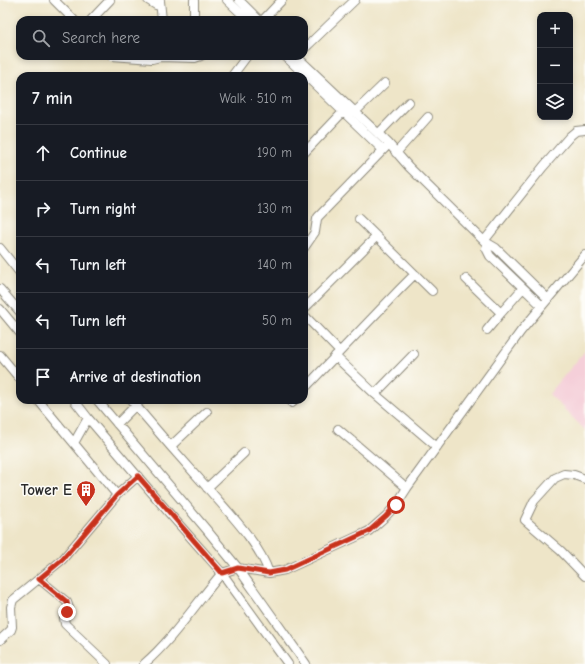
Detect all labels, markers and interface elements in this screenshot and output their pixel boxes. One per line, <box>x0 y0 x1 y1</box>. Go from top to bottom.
map controls <box>537 12 573 120</box>
button: + <box>537 12 573 48</box>
search box <box>16 16 308 60</box>
icon: search <box>30 27 52 49</box>
text: Search here <box>62 29 140 47</box>
button: − <box>537 48 573 84</box>
button: layers <box>537 84 573 120</box>
text: 7 min <box>32 89 73 108</box>
text: Walk · 510 m <box>220 91 292 106</box>
icon: ahead <box>32 142 54 164</box>
text: Continue <box>70 144 127 162</box>
text: 190 m <box>257 145 292 160</box>
icon: right <box>32 198 54 220</box>
text: Turn right <box>70 200 136 218</box>
text: 130 m <box>257 201 292 216</box>
icon: left <box>32 254 54 276</box>
text: Turn left <box>70 256 126 274</box>
text: 140 m <box>258 257 292 272</box>
icon: left <box>32 310 54 332</box>
text: Turn left <box>70 312 126 330</box>
text: 50 m <box>262 313 292 328</box>
icon: arrive <box>32 366 54 388</box>
text: Arrive at destination <box>70 368 201 386</box>
building icon: Tower E <box>75 479 97 507</box>
place label: Tower E <box>21 481 72 499</box>
route start <box>387 496 405 514</box>
route end <box>58 603 76 621</box>

